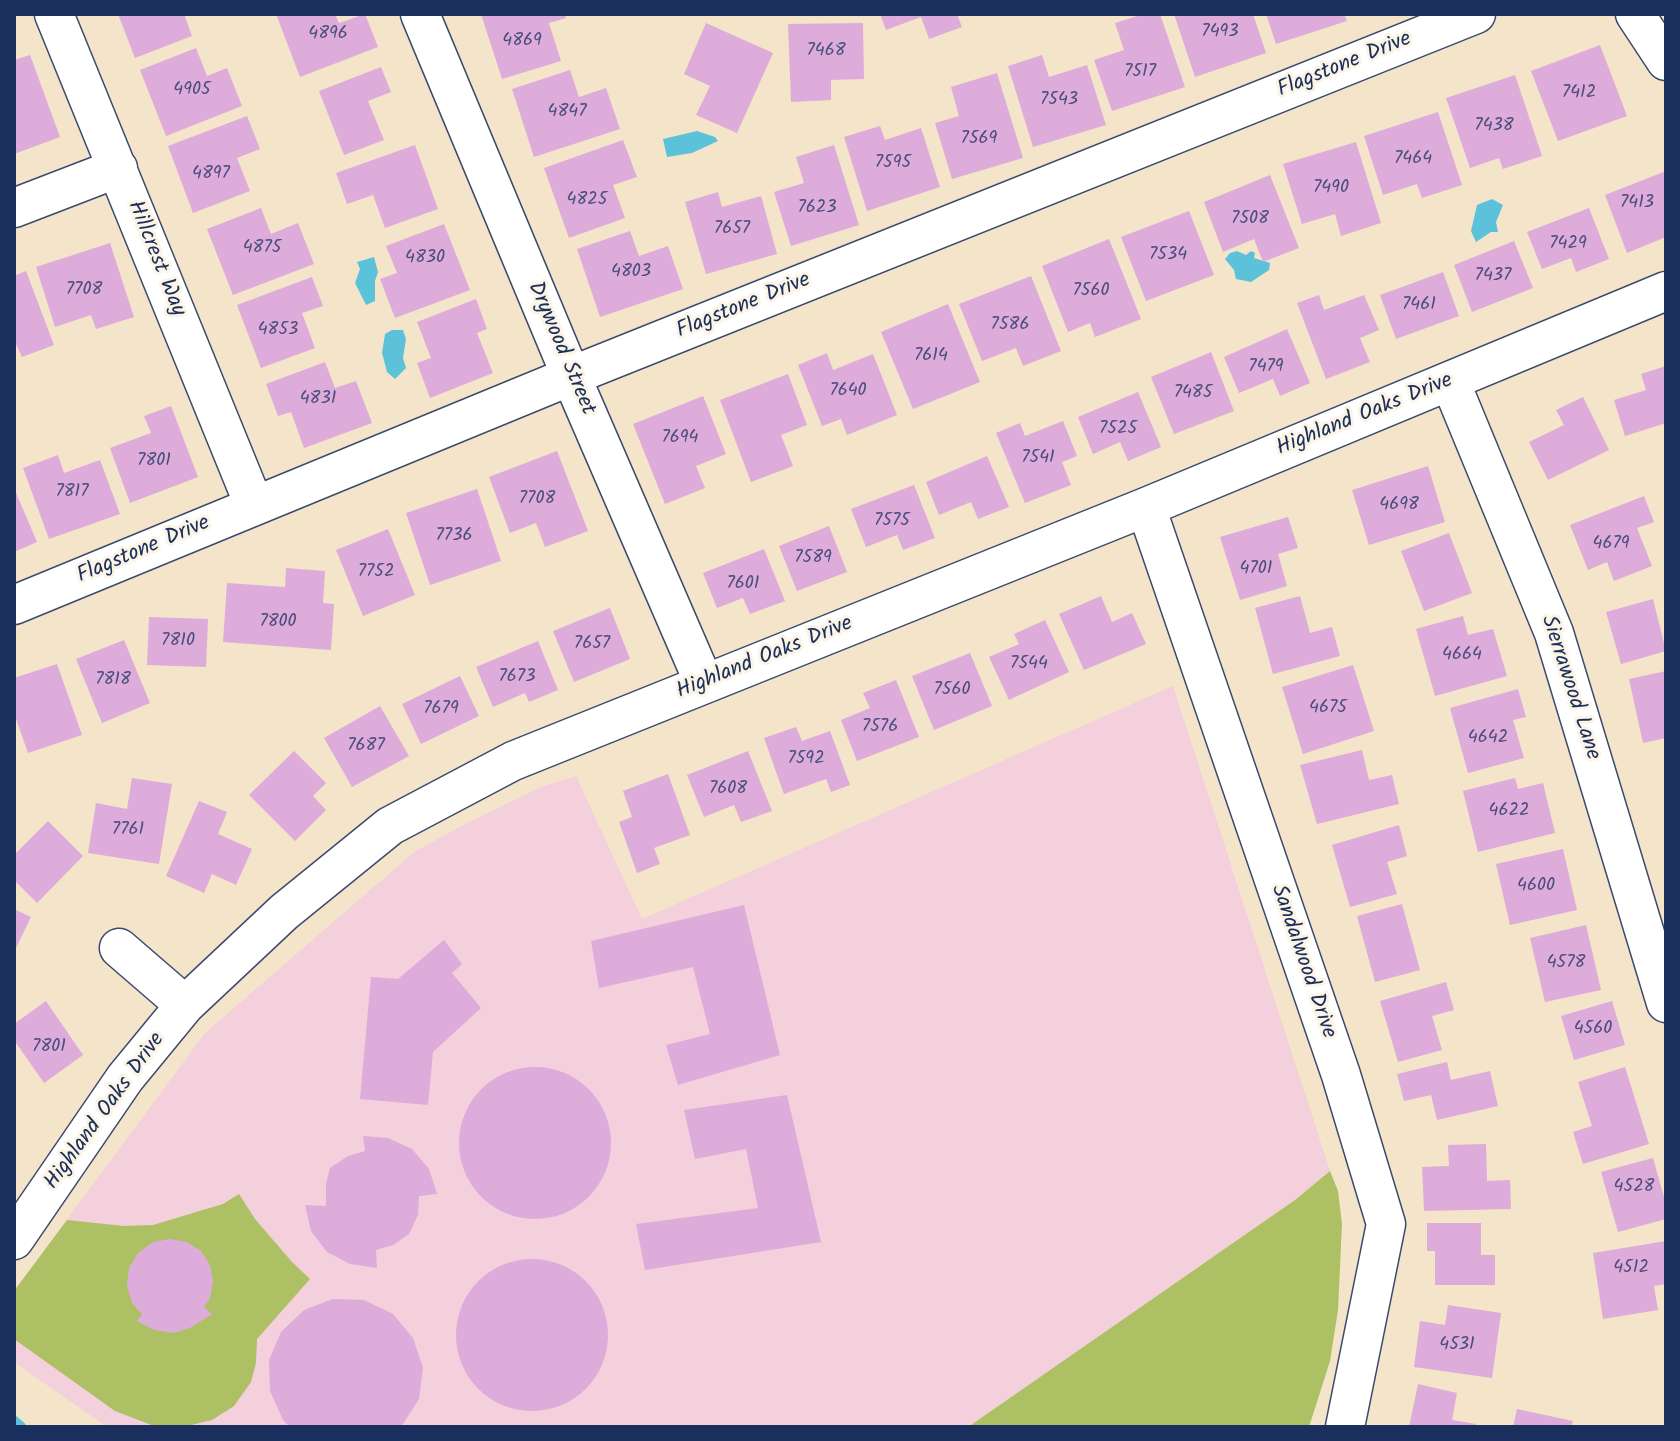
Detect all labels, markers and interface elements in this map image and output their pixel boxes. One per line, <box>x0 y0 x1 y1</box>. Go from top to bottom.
house number: 7493 <box>1201 22 1239 44</box>
house number: 4896 <box>308 24 348 46</box>
street label: Flagstone Drive <box>1274 27 1416 105</box>
house number: 4869 <box>502 31 542 53</box>
house number: 7468 <box>806 41 846 63</box>
house number: 7517 <box>1124 62 1156 84</box>
house number: 4905 <box>173 80 211 102</box>
house number: 7412 <box>1562 83 1596 105</box>
house number: 7543 <box>1040 90 1078 112</box>
house number: 4847 <box>548 102 586 124</box>
house number: 7438 <box>1474 116 1514 138</box>
house number: 7569 <box>961 129 997 151</box>
house number: 7464 <box>1394 149 1432 171</box>
house number: 7595 <box>875 153 911 175</box>
house number: 4897 <box>192 164 230 186</box>
house number: 7490 <box>1313 178 1349 200</box>
house number: 4825 <box>567 190 607 212</box>
house number: 7413 <box>1620 193 1654 215</box>
street label: Hillcrest Way <box>120 197 190 321</box>
house number: 7623 <box>797 198 837 220</box>
house number: 7508 <box>1231 209 1269 231</box>
house number: 7657 <box>714 219 750 241</box>
house number: 7429 <box>1549 234 1587 256</box>
house number: 4875 <box>243 238 281 260</box>
house number: 7534 <box>1149 245 1187 267</box>
house number: 4830 <box>405 248 445 270</box>
house number: 4803 <box>611 262 651 284</box>
house number: 7437 <box>1475 266 1511 288</box>
street label: Flagstone Drive <box>673 268 815 346</box>
street label: Drywood Street <box>520 278 600 420</box>
house number: 7708 <box>66 280 102 302</box>
house number: 7560 <box>1073 281 1109 303</box>
house number: 7461 <box>1402 295 1436 317</box>
house number: 7586 <box>991 315 1029 337</box>
house number: 4853 <box>258 320 298 342</box>
house number: 7614 <box>914 346 948 368</box>
house number: 7479 <box>1248 357 1284 379</box>
street label: Highland Oaks Drive <box>1273 369 1457 463</box>
house number: 7640 <box>829 381 867 403</box>
house number: 7485 <box>1174 383 1212 405</box>
house number: 4831 <box>300 389 336 411</box>
house number: 7525 <box>1099 419 1137 441</box>
house number: 7694 <box>661 428 699 450</box>
house number: 7541 <box>1021 448 1055 470</box>
house number: 7801 <box>137 451 171 473</box>
house number: 7817 <box>55 482 89 504</box>
house number: 7708 <box>519 489 555 511</box>
house number: 4698 <box>1379 495 1419 517</box>
street label: Flagstone Drive <box>74 511 214 591</box>
house number: 7575 <box>874 511 910 533</box>
house number: 7736 <box>436 526 472 548</box>
house number: 4679 <box>1592 534 1630 556</box>
house number: 7589 <box>794 548 832 570</box>
house number: 4701 <box>1240 559 1272 581</box>
house number: 7752 <box>358 562 394 584</box>
house number: 7601 <box>727 574 759 596</box>
house number: 7800 <box>259 612 297 634</box>
street label: Highland Oaks Drive <box>673 612 857 706</box>
street label: Sierrawood Lane <box>1533 612 1605 764</box>
house number: 7810 <box>161 631 195 653</box>
house number: 7657 <box>574 634 610 656</box>
house number: 4664 <box>1442 645 1482 667</box>
house number: 7544 <box>1010 654 1048 676</box>
house number: 7673 <box>499 667 535 689</box>
house number: 7818 <box>95 670 131 692</box>
house number: 7560 <box>934 680 970 702</box>
house number: 4675 <box>1309 698 1347 720</box>
house number: 7679 <box>423 699 459 721</box>
house number: 7576 <box>862 717 898 739</box>
house number: 4642 <box>1468 728 1508 750</box>
house number: 7687 <box>347 736 385 758</box>
house number: 7592 <box>787 749 825 771</box>
house number: 7608 <box>709 779 747 801</box>
house number: 4622 <box>1489 801 1529 823</box>
house number: 7761 <box>112 820 144 842</box>
house number: 4600 <box>1517 876 1555 898</box>
street label: Sandalwood Drive <box>1263 882 1341 1042</box>
house number: 4578 <box>1547 953 1585 975</box>
house number: 4560 <box>1574 1019 1612 1041</box>
street label: Highland Oaks Drive <box>40 1028 172 1196</box>
house number: 7801 <box>32 1037 66 1059</box>
house number: 4528 <box>1614 1177 1654 1199</box>
house number: 4512 <box>1613 1258 1649 1280</box>
house number: 4531 <box>1439 1335 1475 1357</box>

